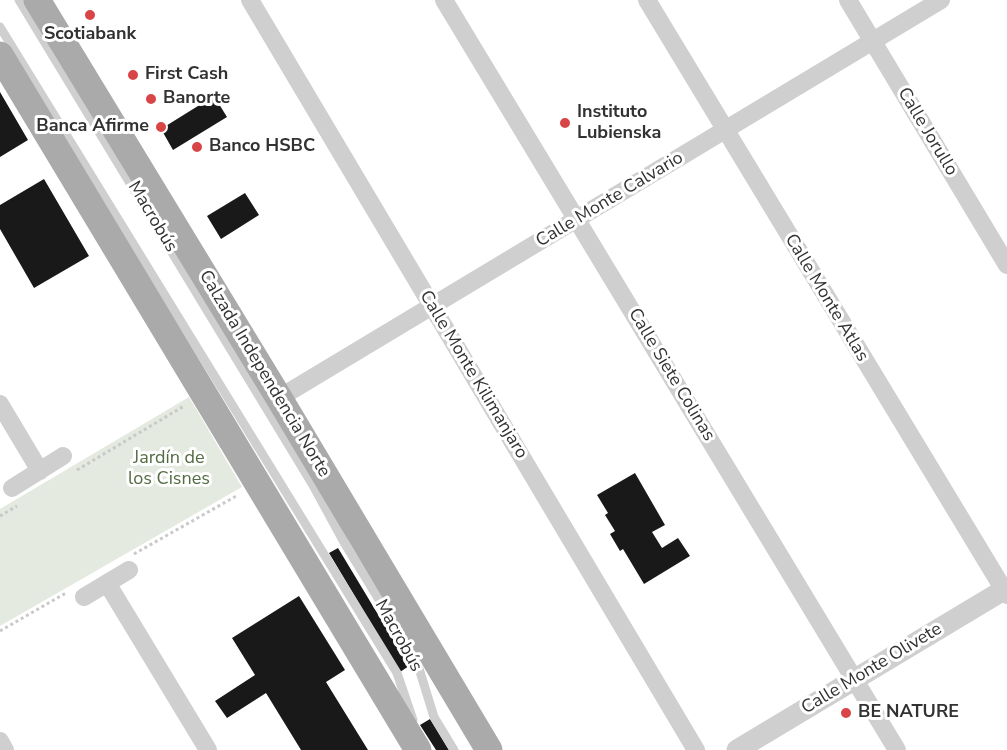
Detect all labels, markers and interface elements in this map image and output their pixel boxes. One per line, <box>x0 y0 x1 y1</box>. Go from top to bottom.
marker: Scotiabank <box>83 8 97 22</box>
place label: Scotiabank <box>44 24 136 46</box>
place label: First Cash <box>145 64 228 86</box>
marker: First Cash <box>126 68 140 82</box>
street label: Calle Jorullo <box>892 84 962 180</box>
place label: Banorte <box>163 88 230 110</box>
marker: Banorte <box>144 92 158 106</box>
place label: Instituto Lubienska <box>577 102 661 144</box>
place label: Banca Afirme <box>36 116 149 138</box>
marker: Instituto Lubienska <box>558 116 572 130</box>
marker: Banca Afirme <box>154 120 168 134</box>
place label: Banco HSBC <box>209 136 315 158</box>
marker: Banco HSBC <box>190 140 204 154</box>
street label: Calle Monte Calvario <box>532 148 688 252</box>
street label: Macrobús <box>122 178 182 256</box>
street label: Calle Monte Atlas <box>779 230 873 366</box>
street label: Calzada Independencia Norte <box>194 267 334 481</box>
street label: Calle Monte Kilimanjaro <box>414 287 532 463</box>
street label: Calle Siete Colinas <box>623 305 719 445</box>
park label: Jardín de los Cisnes <box>128 448 210 490</box>
street label: Macrobús <box>369 596 427 676</box>
street label: Calle Monte Olivete <box>798 619 946 719</box>
place label: BE NATURE <box>858 702 959 724</box>
marker: BE NATURE <box>839 706 853 720</box>

